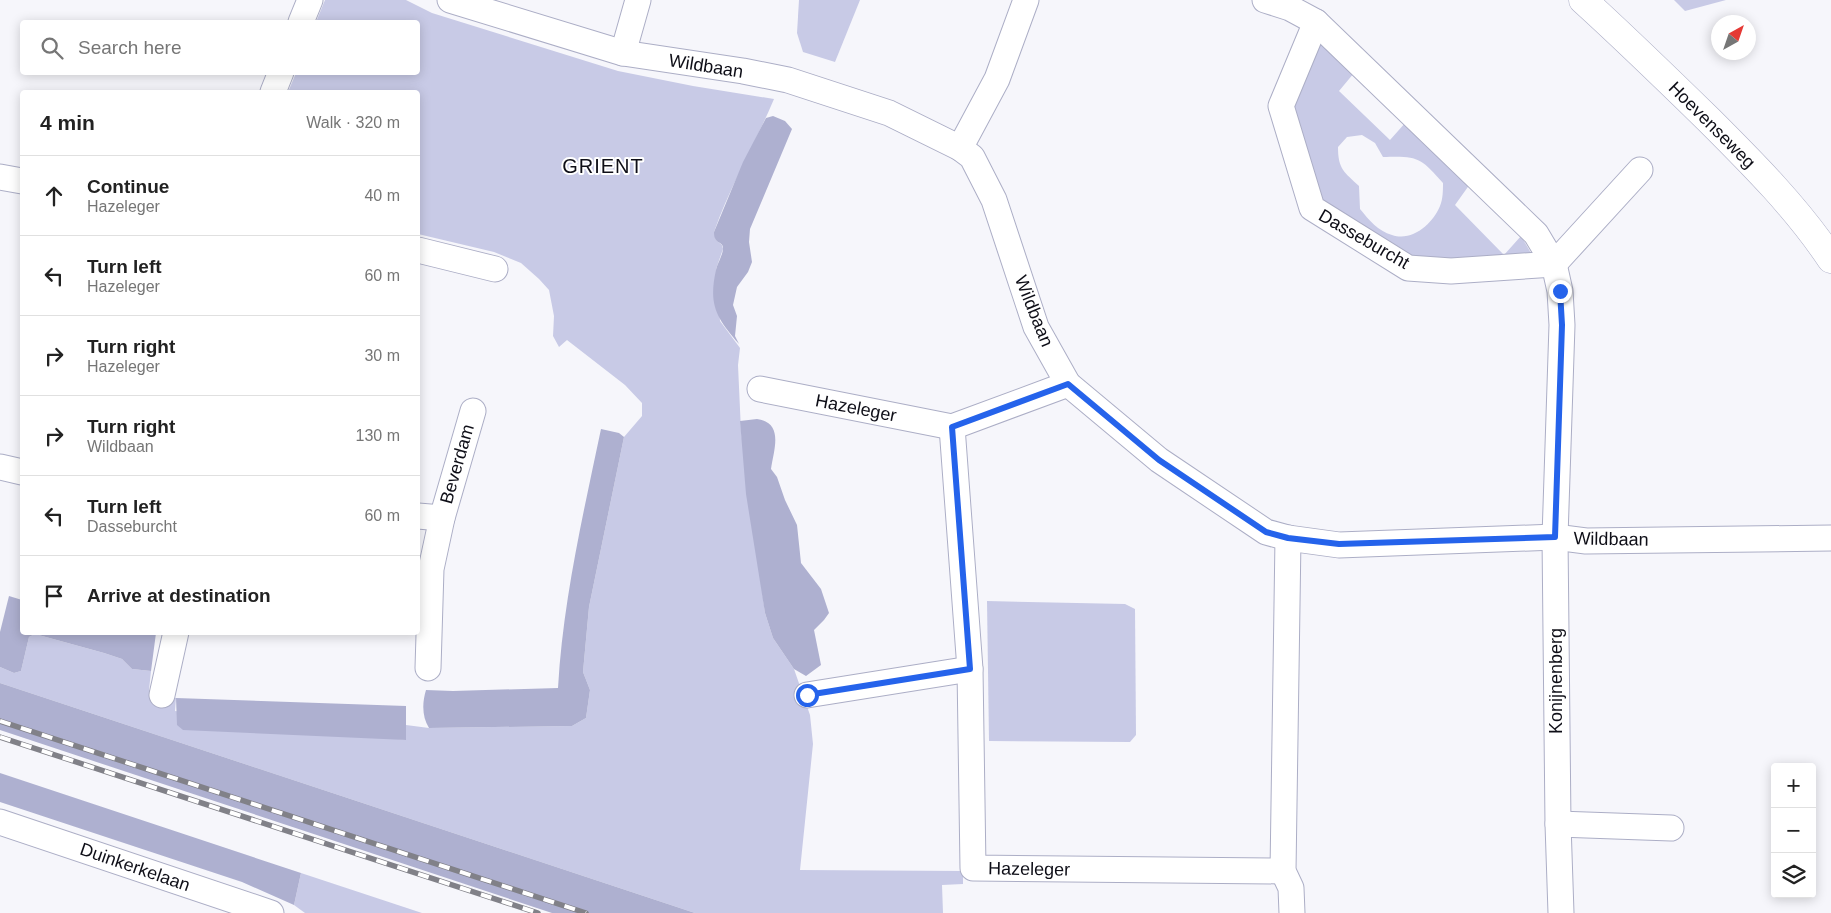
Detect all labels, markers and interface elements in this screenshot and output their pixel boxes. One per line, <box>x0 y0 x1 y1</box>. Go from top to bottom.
north arrow <box>1711 15 1756 60</box>
search box <box>20 20 420 75</box>
icon: search <box>38 34 66 62</box>
text: Search here <box>78 37 182 58</box>
street label: Wildbaan <box>667 50 745 82</box>
street label: Hoevenseweg <box>1665 78 1759 172</box>
text: 4 min <box>40 111 95 134</box>
text: Walk · 320 m <box>306 114 400 131</box>
district label: GRIENT <box>562 155 644 177</box>
text: Continue <box>87 176 169 197</box>
icon: ahead <box>40 182 68 210</box>
text: 40 m <box>364 187 400 204</box>
text: Hazeleger <box>87 198 160 215</box>
street label: Dasseburcht <box>1315 205 1413 273</box>
text: Turn left <box>87 256 162 277</box>
icon: left <box>40 262 68 290</box>
text: 60 m <box>364 267 400 284</box>
street label: Wildbaan <box>1011 272 1057 350</box>
text: Hazeleger <box>87 278 160 295</box>
route end <box>1549 280 1572 303</box>
text: Turn right <box>87 336 175 357</box>
icon: right <box>40 342 68 370</box>
text: 30 m <box>364 347 400 364</box>
text: Hazeleger <box>87 358 160 375</box>
street label: Hazeleger <box>814 390 898 426</box>
text: Turn right <box>87 416 175 437</box>
icon: right <box>40 422 68 450</box>
street label: Beverdam <box>436 422 478 506</box>
text: 130 m <box>356 427 400 444</box>
text: Wildbaan <box>87 438 154 455</box>
text: Turn left <box>87 496 162 517</box>
icon: left <box>40 502 68 530</box>
text: 60 m <box>364 507 400 524</box>
text: Dasseburcht <box>87 518 177 535</box>
street label: Wildbaan <box>1573 528 1649 550</box>
icon: arrive <box>40 582 68 610</box>
text: Arrive at destination <box>87 585 271 606</box>
street label: Konijnenberg <box>1546 628 1566 734</box>
route start <box>796 684 819 707</box>
map controls <box>1771 763 1816 898</box>
button: + <box>1771 763 1816 808</box>
button: − <box>1771 808 1816 853</box>
street label: Duinkerkelaan <box>77 839 193 895</box>
button: layers <box>1771 853 1816 898</box>
street label: Hazeleger <box>988 858 1070 880</box>

